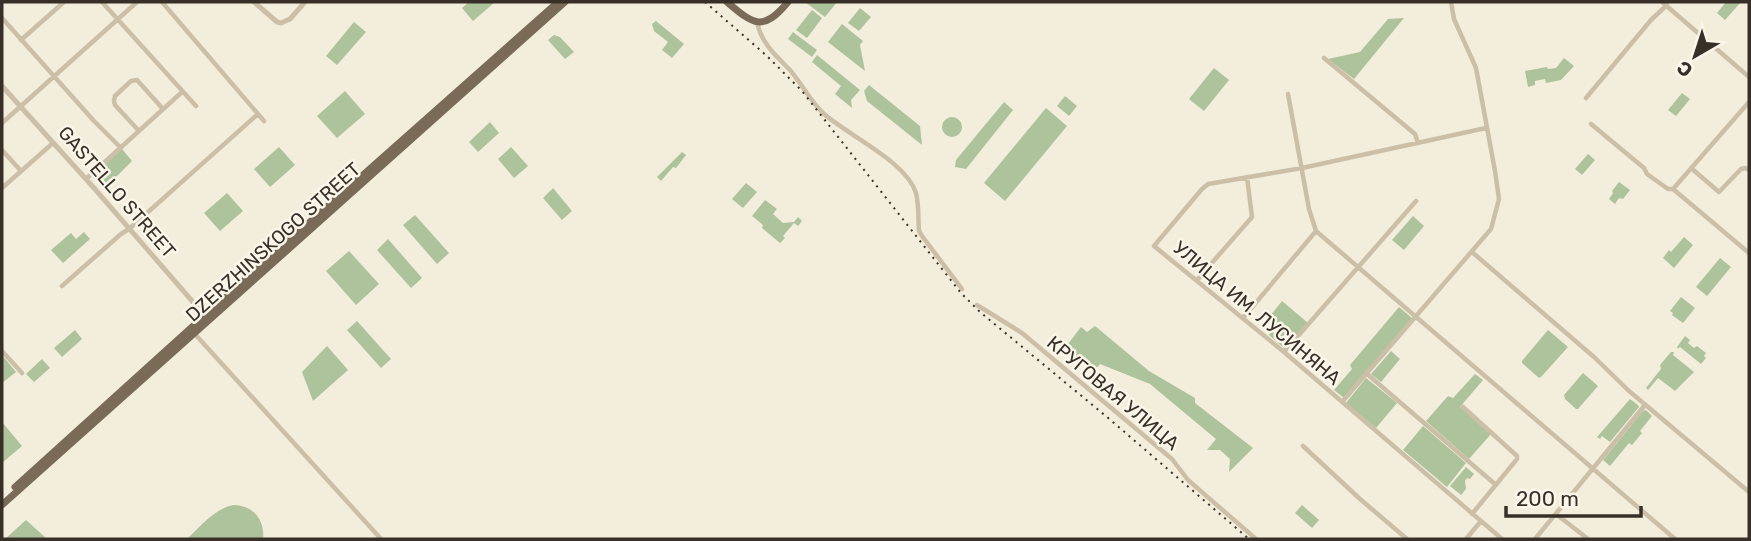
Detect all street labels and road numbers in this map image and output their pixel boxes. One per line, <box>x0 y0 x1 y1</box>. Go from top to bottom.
street label: GASTELLO STREET <box>53 121 181 263</box>
street label: DZERZHINSKOGO STREET <box>181 158 365 326</box>
street label: УЛИЦА ИМ. ЛУСИНЯНА <box>1169 236 1346 390</box>
street label: КРУГОВАЯ УЛИЦА <box>1042 331 1184 455</box>

